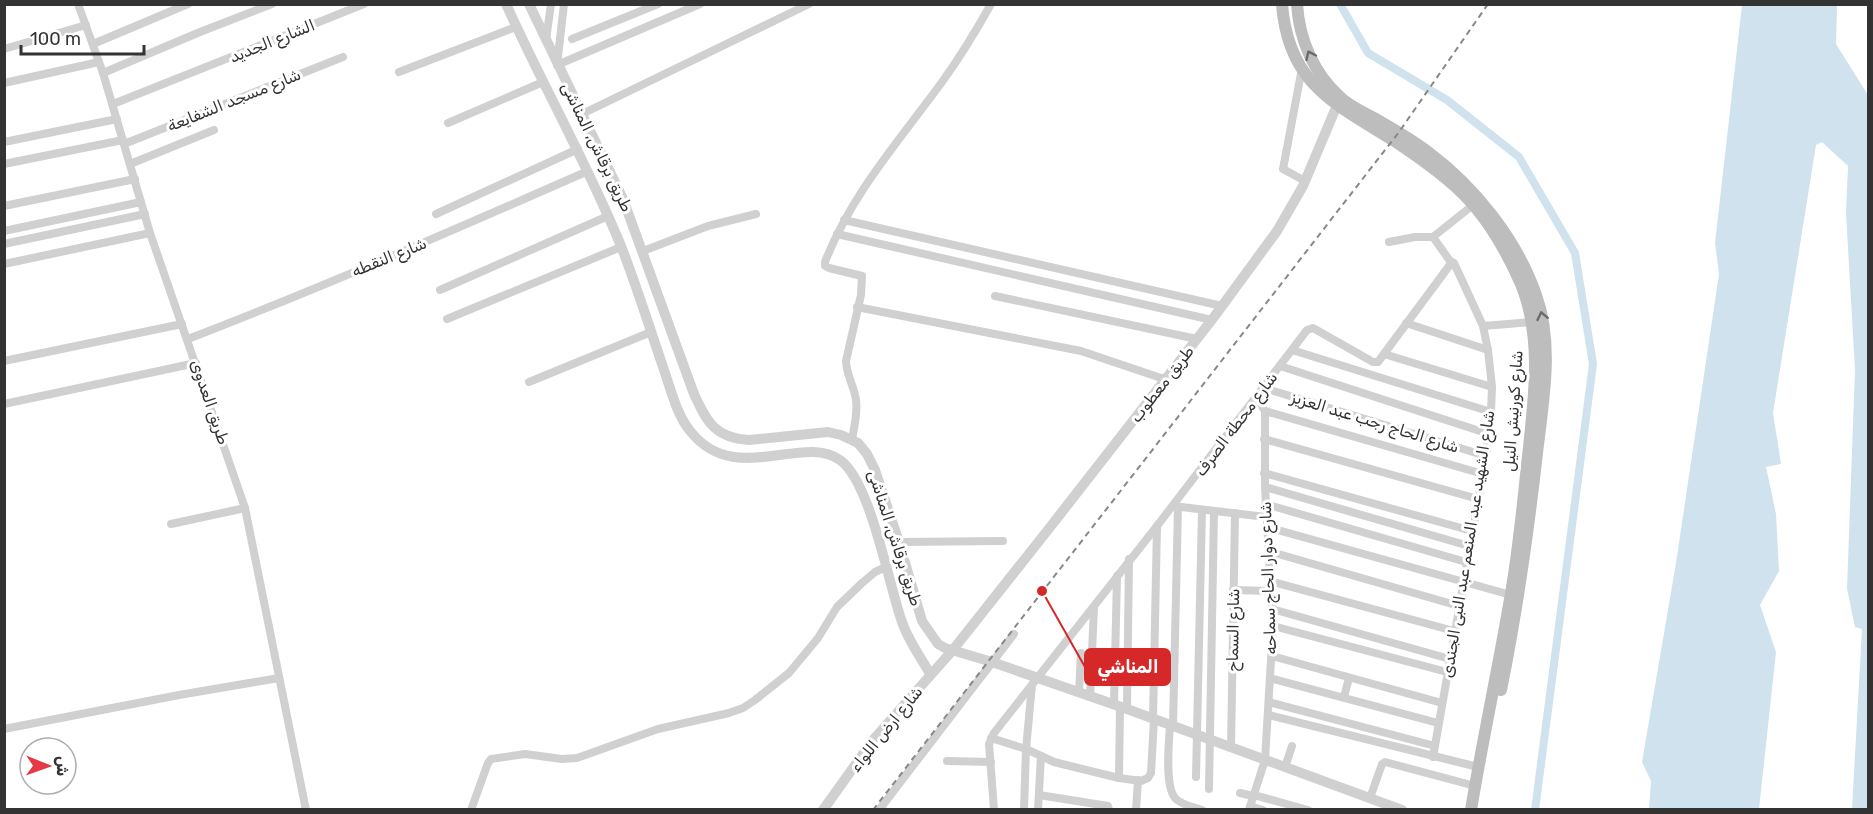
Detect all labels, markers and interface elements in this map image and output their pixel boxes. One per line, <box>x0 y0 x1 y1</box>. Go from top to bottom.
street label: الشارع الجديد <box>227 15 318 69</box>
scale bar <box>21 18 144 56</box>
text: 100 m <box>30 28 81 50</box>
one-way arrow <box>1305 51 1317 62</box>
street label: شارع مسجد الشفايعة <box>164 65 304 137</box>
street label: طريق برقاش, المناشى <box>556 79 637 215</box>
street label: شارع النقطه <box>349 233 430 282</box>
one-way arrow <box>1536 311 1549 321</box>
street label: طريق معطوب <box>1126 342 1199 427</box>
street label: شارع كورنيش النيل <box>1499 350 1529 472</box>
street label: طريق العدوى <box>186 357 233 447</box>
street label: شارع محطة الصرف <box>1191 368 1283 481</box>
street label: شارع الحاج رجب عبد العزيز <box>1287 387 1461 459</box>
street label: شارع الشهيد عبد المنعم عبد النبى الجندى <box>1437 409 1501 680</box>
street label: طريق برقاش, المناشى <box>863 468 926 609</box>
street label: شارع دوار الحاج سماحه <box>1256 501 1282 655</box>
street label: شارع السماح <box>1223 588 1245 672</box>
callout: المناشي <box>1085 649 1170 685</box>
text: المناشي <box>1097 656 1159 681</box>
street label: شارع ارض اللواء <box>846 682 928 777</box>
north arrow <box>18 736 78 796</box>
text: ش <box>53 756 72 777</box>

